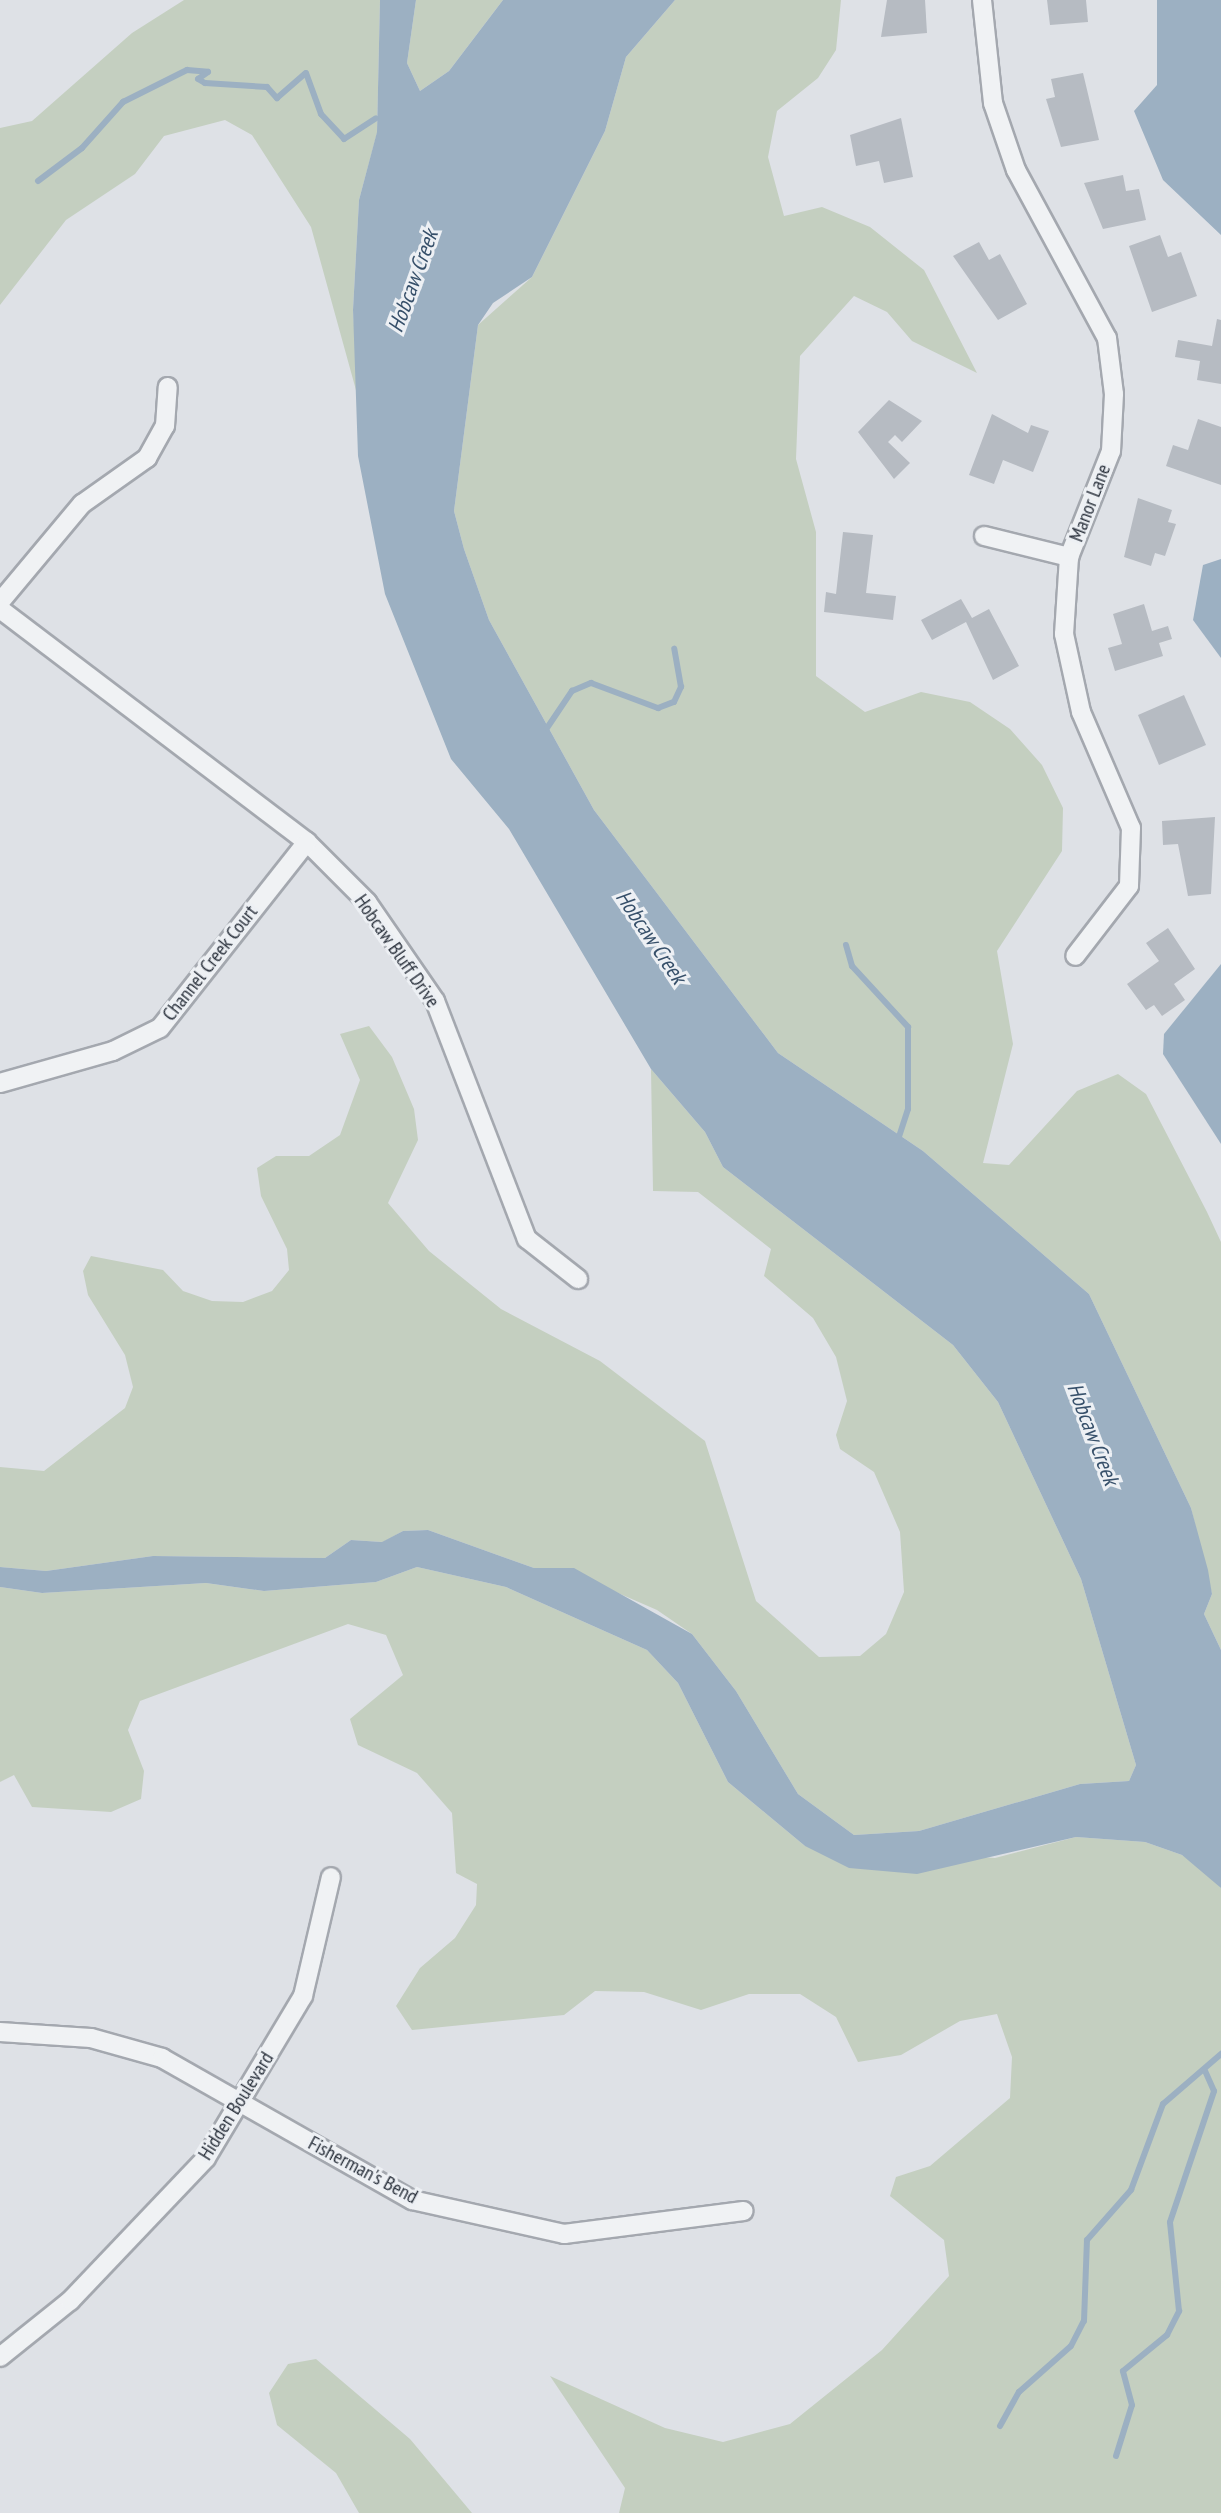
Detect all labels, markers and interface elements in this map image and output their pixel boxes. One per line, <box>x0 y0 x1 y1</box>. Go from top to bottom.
water label: Hobcaw Creek <box>382 226 444 336</box>
street label: Manor Lane <box>1064 461 1116 545</box>
water label: Hobcaw Creek <box>610 885 692 989</box>
street label: Hobcaw Bluff Drive <box>349 890 445 1012</box>
street label: Channel Creek Court <box>157 900 263 1026</box>
water label: Hobcaw Creek <box>1061 1379 1125 1489</box>
street label: Hidden Boulevard <box>193 2048 279 2164</box>
street label: Fisherman's Bend <box>304 2131 422 2209</box>

